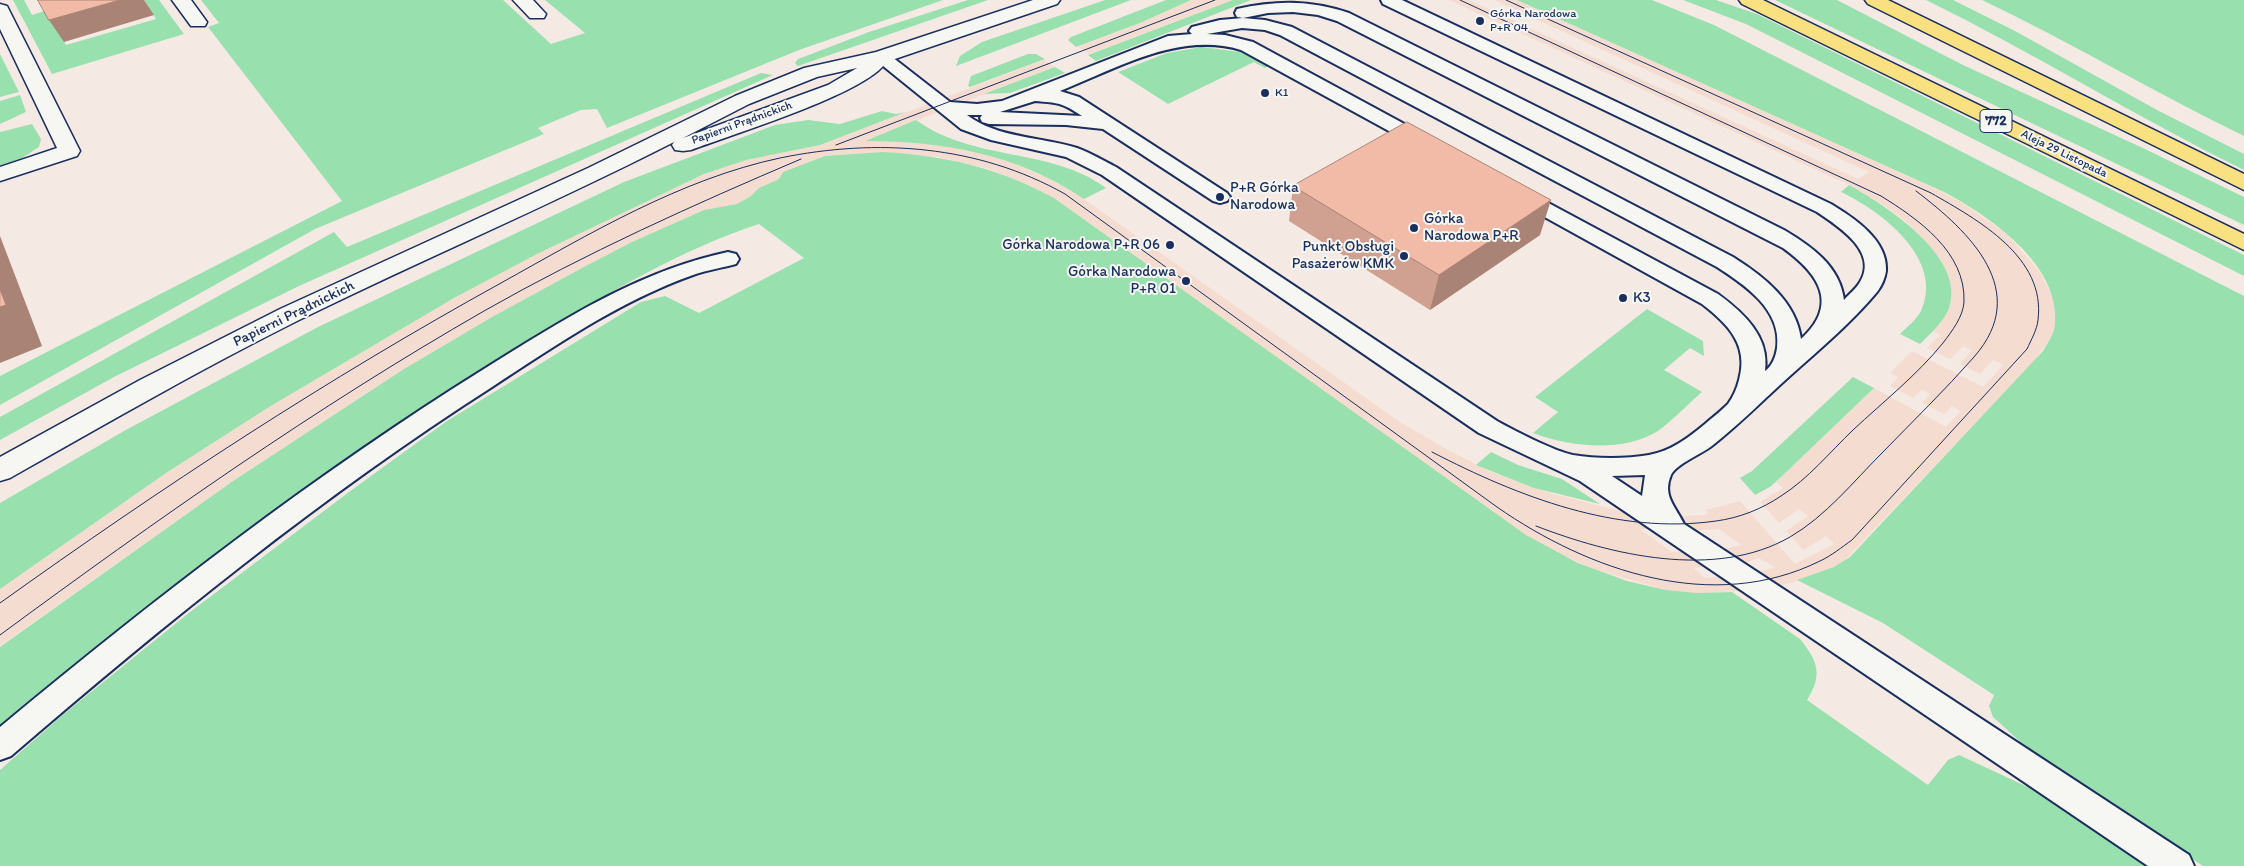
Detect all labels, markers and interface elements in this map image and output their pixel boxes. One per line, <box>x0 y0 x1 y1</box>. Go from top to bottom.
place label: Górka Narodowa P+R 04 <box>1490 7 1576 35</box>
marker: Górka Narodowa P+R 04 <box>1474 15 1486 27</box>
place label: K1 <box>1275 86 1288 100</box>
marker: K1 <box>1259 87 1271 99</box>
street label: Papierni Prądnickich <box>690 98 794 148</box>
road number: 772 <box>1980 110 2012 132</box>
street label: Aleja 29 Listopada <box>2019 127 2109 181</box>
place label: P+R Górka Narodowa <box>1230 179 1299 214</box>
marker: P+R Górka Narodowa <box>1214 191 1226 203</box>
place label: Górka Narodowa P+R <box>1424 210 1518 245</box>
marker: Górka Narodowa P+R <box>1408 222 1420 234</box>
place label: Górka Narodowa P+R 06 <box>1002 236 1160 254</box>
place label: Punkt Obsługi Pasażerów KMK <box>1292 238 1394 273</box>
marker: Górka Narodowa P+R 06 <box>1164 239 1176 251</box>
marker: Punkt Obsługi Pasażerów KMK <box>1398 250 1410 262</box>
place label: Górka Narodowa P+R 01 <box>1068 263 1176 298</box>
marker: Górka Narodowa P+R 01 <box>1180 275 1192 287</box>
street label: Papierni Prądnickich <box>230 277 358 351</box>
place label: K3 <box>1633 289 1651 307</box>
marker: K3 <box>1617 292 1629 304</box>

